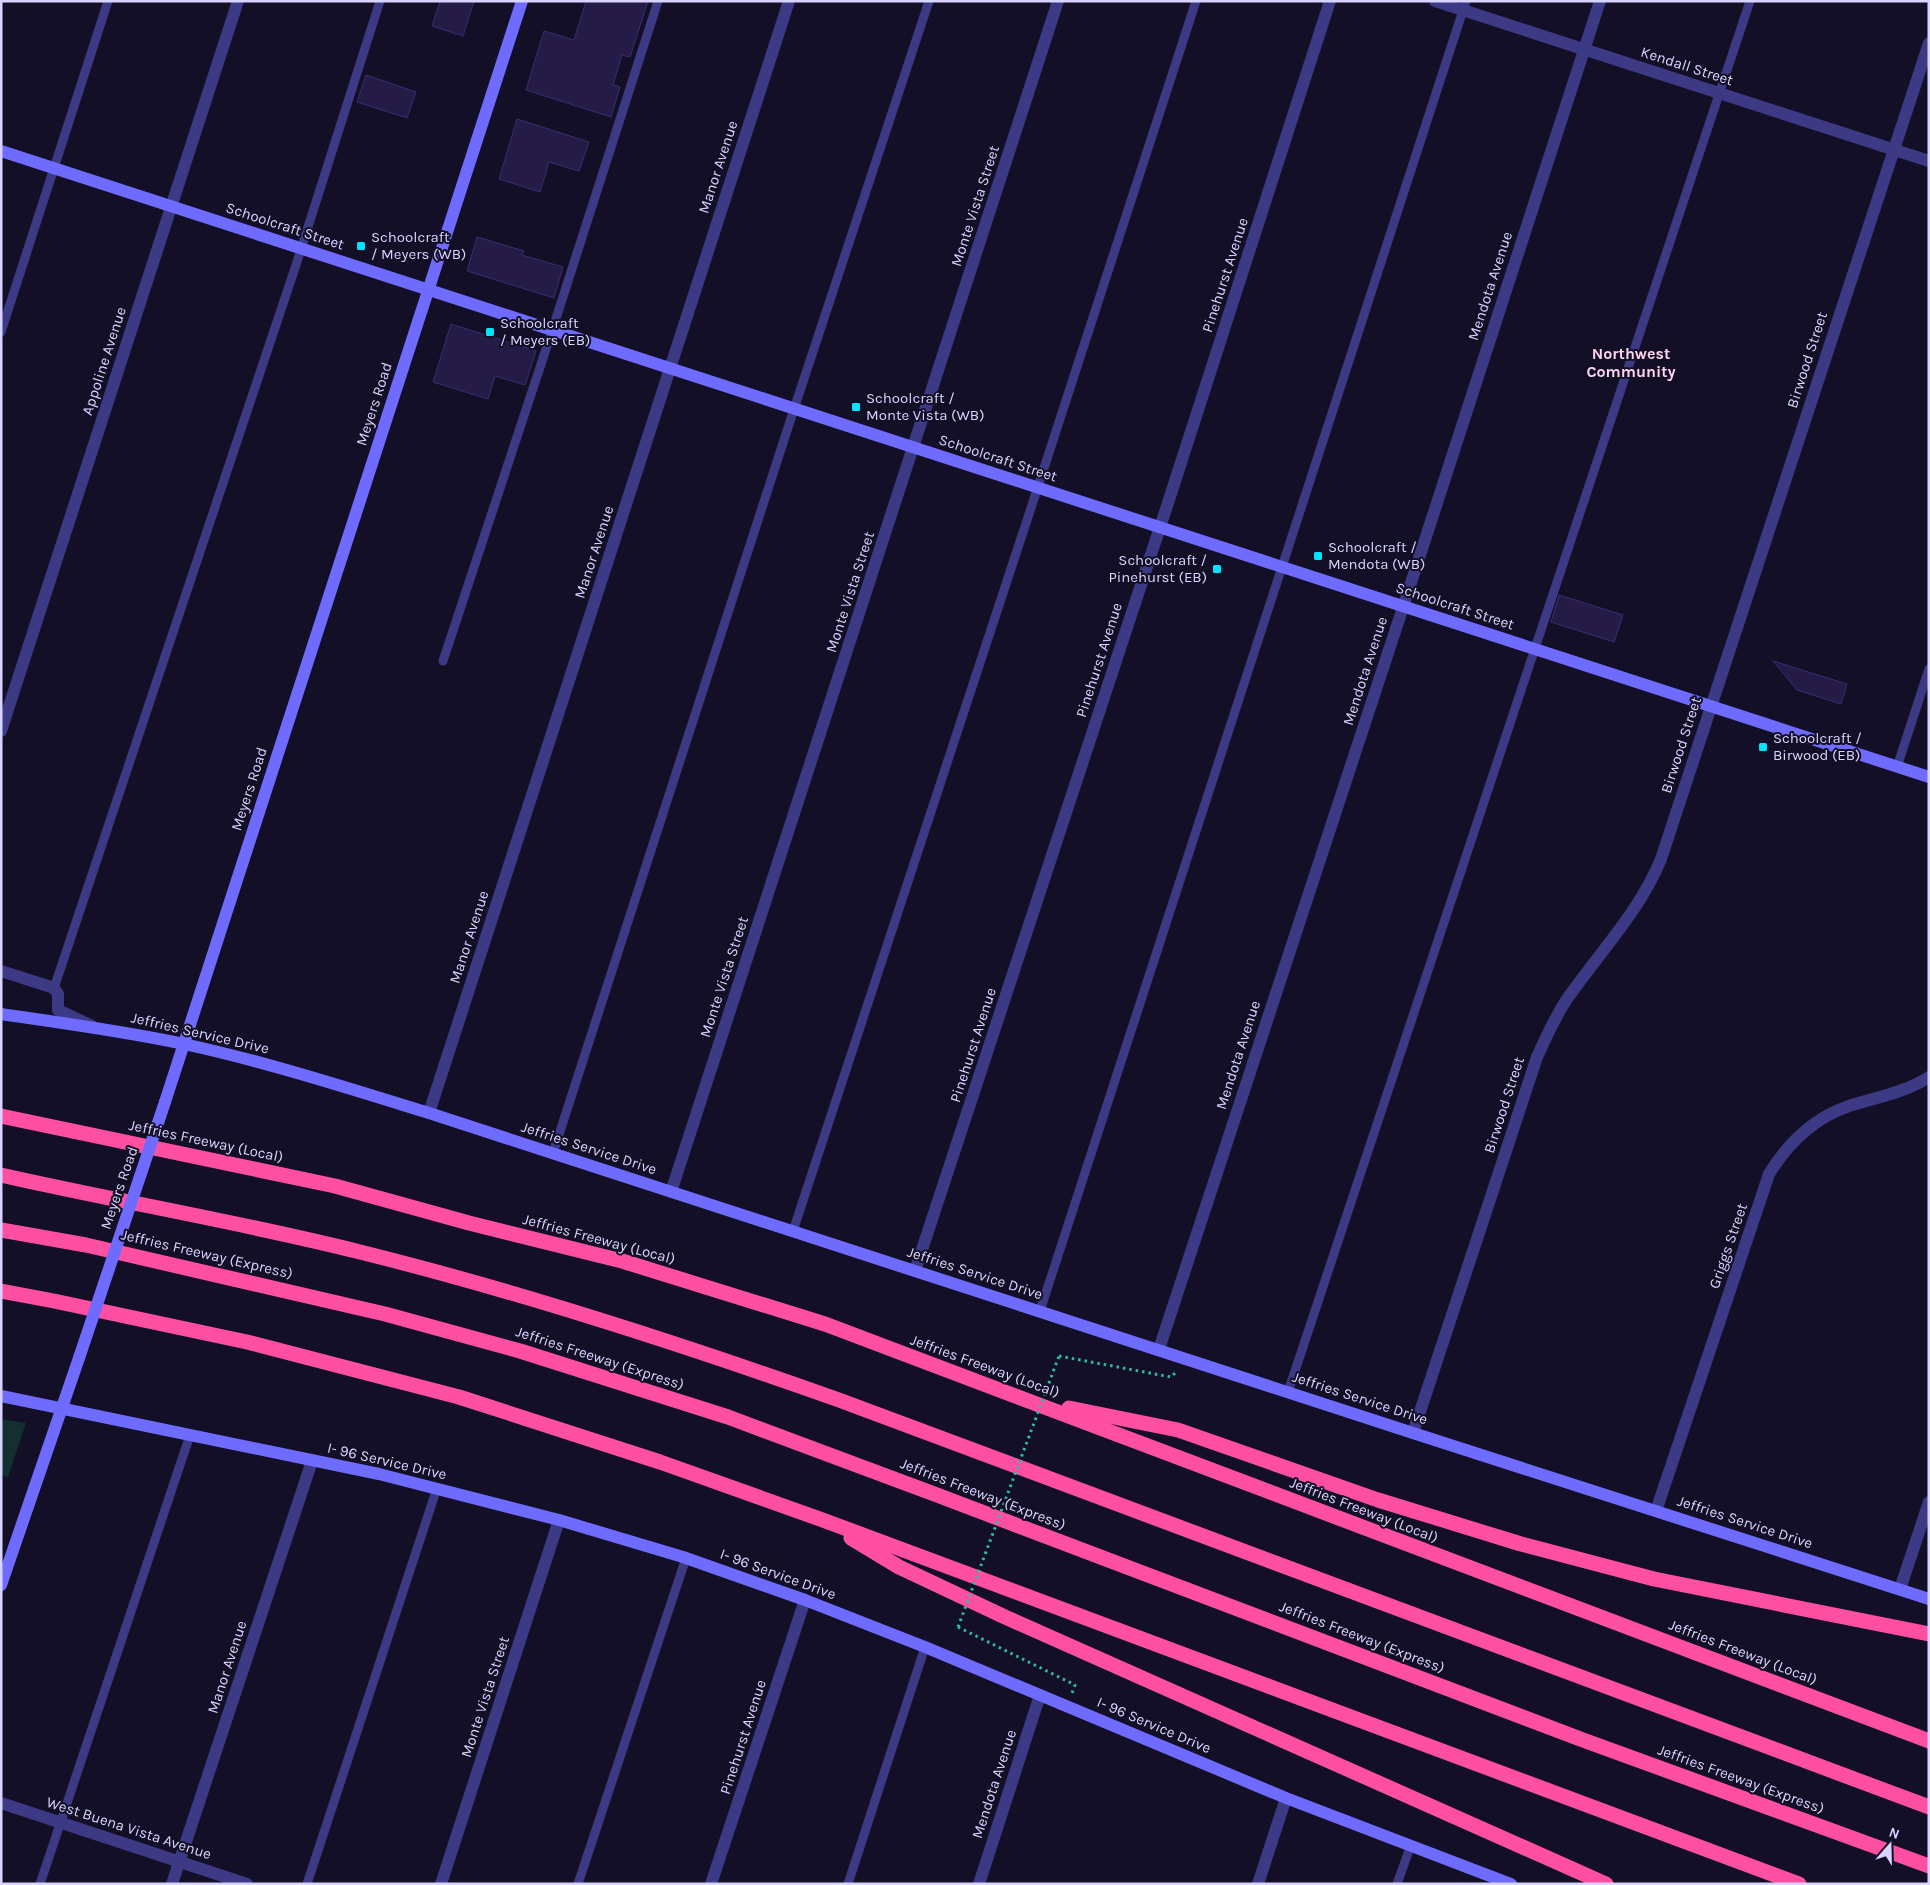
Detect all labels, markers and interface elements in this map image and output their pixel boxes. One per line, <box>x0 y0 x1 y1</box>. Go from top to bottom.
street label: Kendall Street <box>1638 43 1736 90</box>
street label: Manor Avenue <box>695 118 741 216</box>
street label: Monte Vista Street <box>947 143 1003 269</box>
street label: Schoolcraft Street <box>224 198 347 254</box>
street label: Pinehurst Avenue <box>1198 215 1252 335</box>
place label: Schoolcraft / Meyers (WB) <box>371 228 466 263</box>
street label: Mendota Avenue <box>1464 229 1516 343</box>
marker: Schoolcraft / Meyers (WB) <box>355 240 367 252</box>
street label: Appoline Avenue <box>78 305 130 417</box>
street label: Birwood Street <box>1783 309 1831 410</box>
place label: Schoolcraft / Meyers (EB) <box>500 314 590 349</box>
marker: Schoolcraft / Meyers (EB) <box>484 326 496 338</box>
district label: Northwest Community <box>1586 344 1676 381</box>
street label: Meyers Road <box>352 360 396 448</box>
place label: Schoolcraft / Monte Vista (WB) <box>866 389 985 424</box>
marker: Schoolcraft / Monte Vista (WB) <box>850 401 862 413</box>
street label: Schoolcraft Street <box>937 430 1060 486</box>
street label: Manor Avenue <box>571 503 617 601</box>
street label: Monte Vista Street <box>822 529 878 655</box>
place label: Schoolcraft / Mendota (WB) <box>1328 538 1425 573</box>
marker: Schoolcraft / Mendota (WB) <box>1312 550 1324 562</box>
place label: Schoolcraft / Pinehurst (EB) <box>1108 551 1207 586</box>
marker: Schoolcraft / Pinehurst (EB) <box>1211 563 1223 575</box>
street label: Schoolcraft Street <box>1394 578 1517 634</box>
street label: Pinehurst Avenue <box>1072 600 1126 720</box>
street label: Mendota Avenue <box>1339 614 1391 728</box>
street label: Birwood Street <box>1657 694 1705 795</box>
place label: Schoolcraft / Birwood (EB) <box>1773 729 1862 764</box>
marker: Schoolcraft / Birwood (EB) <box>1757 741 1769 753</box>
street label: Meyers Road <box>227 745 271 833</box>
street label: Manor Avenue <box>446 888 492 986</box>
street label: Monte Vista Street <box>696 914 752 1040</box>
street label: Pinehurst Avenue <box>946 985 1000 1105</box>
street label: Mendota Avenue <box>1212 998 1264 1112</box>
street label: Jeffries Service Drive <box>129 1008 271 1058</box>
street label: Birwood Street <box>1480 1054 1528 1155</box>
street label: Jeffries Freeway (Local) <box>127 1116 285 1166</box>
street label: Jeffries Service Drive <box>519 1118 659 1178</box>
street label: Meyers Road <box>96 1144 142 1232</box>
street label: Griggs Street <box>1705 1201 1751 1291</box>
street label: Jeffries Freeway (Local) <box>521 1210 677 1268</box>
street label: Jeffries Freeway (Express) <box>119 1225 295 1283</box>
street label: Jeffries Service Drive <box>905 1243 1045 1303</box>
street label: Jeffries Freeway (Express) <box>514 1322 686 1394</box>
street label: Jeffries Freeway (Local) <box>908 1331 1062 1401</box>
street label: Jeffries Service Drive <box>1290 1368 1430 1428</box>
street label: I- 96 Service Drive <box>326 1438 448 1484</box>
street label: Jeffries Freeway (Express) <box>898 1454 1068 1534</box>
street label: Jeffries Freeway (Local) <box>1287 1473 1441 1547</box>
street label: Jeffries Service Drive <box>1675 1492 1815 1552</box>
street label: I- 96 Service Drive <box>718 1545 838 1603</box>
street label: Jeffries Freeway (Express) <box>1277 1597 1447 1677</box>
street label: Jeffries Freeway (Local) <box>1666 1615 1820 1689</box>
street label: Manor Avenue <box>204 1618 250 1716</box>
street label: Monte Vista Street <box>457 1634 513 1760</box>
street label: Pinehurst Avenue <box>716 1677 770 1797</box>
street label: I- 96 Service Drive <box>1094 1693 1214 1757</box>
street label: Mendota Avenue <box>968 1727 1020 1841</box>
street label: Jeffries Freeway (Express) <box>1655 1740 1827 1818</box>
street label: West Buena Vista Avenue <box>44 1793 214 1863</box>
north arrow <box>1865 1820 1915 1870</box>
text: N <box>1887 1824 1902 1843</box>

